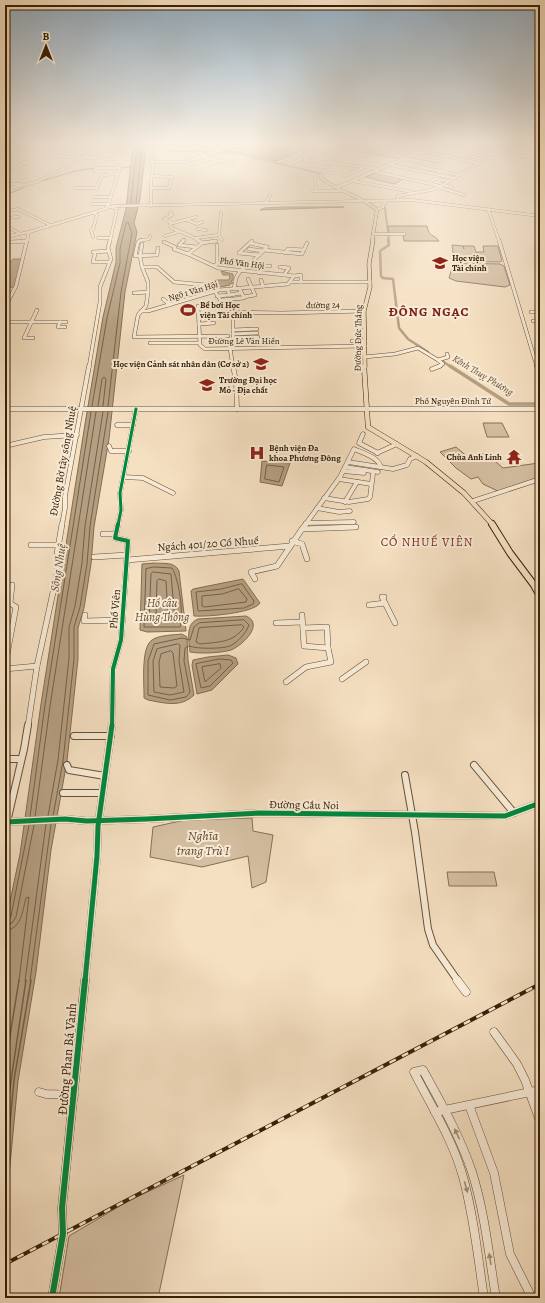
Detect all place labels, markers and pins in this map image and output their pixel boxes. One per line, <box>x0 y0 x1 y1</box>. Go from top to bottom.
place label: Học viện Tài chính <box>452 252 487 274</box>
school or university icon: Học viện Tài chính <box>431 254 449 272</box>
place label: Bể bơi Học viện Tài chính <box>199 299 252 321</box>
sports icon: Bể bơi Học viện Tài chính <box>179 301 197 319</box>
school or university icon: Học viện Cảnh sát nhân dân (Cơ sở 2) <box>252 355 270 373</box>
place label: Học viện Cảnh sát nhân dân (Cơ sở 2) <box>113 358 249 370</box>
place label: Trường Đại học Mỏ - Địa chất <box>219 374 277 396</box>
school or university icon: Trường Đại học Mỏ - Địa chất <box>198 376 216 394</box>
place label: Bệnh viện Đa khoa Phương Đông <box>269 442 341 464</box>
hospital icon: Bệnh viện Đa khoa Phương Đông <box>248 444 266 462</box>
temple icon: Chùa Anh Linh <box>505 448 523 466</box>
place label: Chùa Anh Linh <box>446 451 502 463</box>

